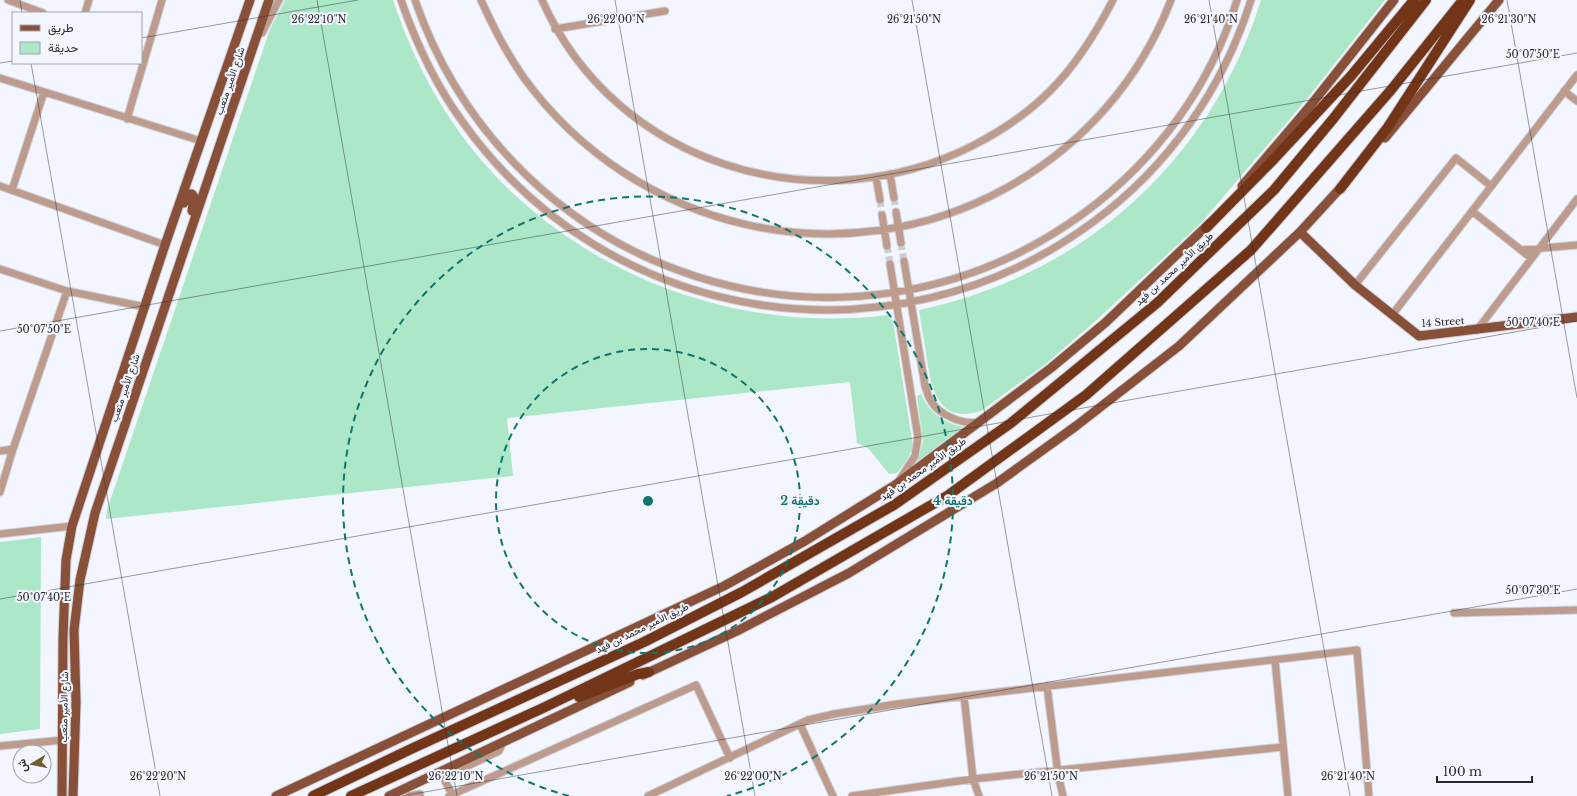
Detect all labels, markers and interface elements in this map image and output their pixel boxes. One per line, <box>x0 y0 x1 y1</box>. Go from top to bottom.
legend <box>12 12 142 64</box>
text: 26°22'10"N <box>292 13 346 26</box>
text: 26°22'00"N <box>587 13 645 26</box>
text: 26°21'50"N <box>887 13 941 26</box>
text: 26°21'40"N <box>1184 13 1238 26</box>
text: 26°21'30"N <box>1482 13 1536 26</box>
text: طريق <box>48 20 74 36</box>
text: حديقة <box>48 40 78 55</box>
street label: شارع الأمير متعب <box>212 45 248 117</box>
text: 50°07'50"E <box>1506 48 1560 61</box>
street label: طريق الأمير محمد بن فهد <box>1132 229 1216 309</box>
street label: 14 Street <box>1421 314 1465 330</box>
text: 50°07'40"E <box>1506 316 1560 329</box>
text: 50°07'50"E <box>17 323 71 336</box>
street label: شارع الأمير متعب <box>107 352 143 424</box>
street label: طريق الأمير محمد بن فهد <box>877 434 969 504</box>
text: 2 دقيقة <box>780 493 820 508</box>
text: 4 دقيقة <box>933 493 973 508</box>
centre of rings <box>641 494 655 508</box>
text: 50°07'30"E <box>1506 584 1560 597</box>
text: 50°07'40"E <box>17 591 71 604</box>
street label: طريق الأمير محمد بن فهد <box>593 600 691 656</box>
street label: شارع الأمير متعب <box>57 671 71 743</box>
north arrow <box>12 744 52 784</box>
text: ش <box>14 758 30 773</box>
scale bar <box>1437 758 1532 784</box>
text: 100 m <box>1443 764 1482 779</box>
text: 26°22'20"N <box>130 770 186 783</box>
text: 26°22'10"N <box>429 770 483 783</box>
text: 26°22'00"N <box>724 770 782 783</box>
text: 26°21'50"N <box>1024 770 1078 783</box>
text: 26°21'40"N <box>1321 770 1375 783</box>

